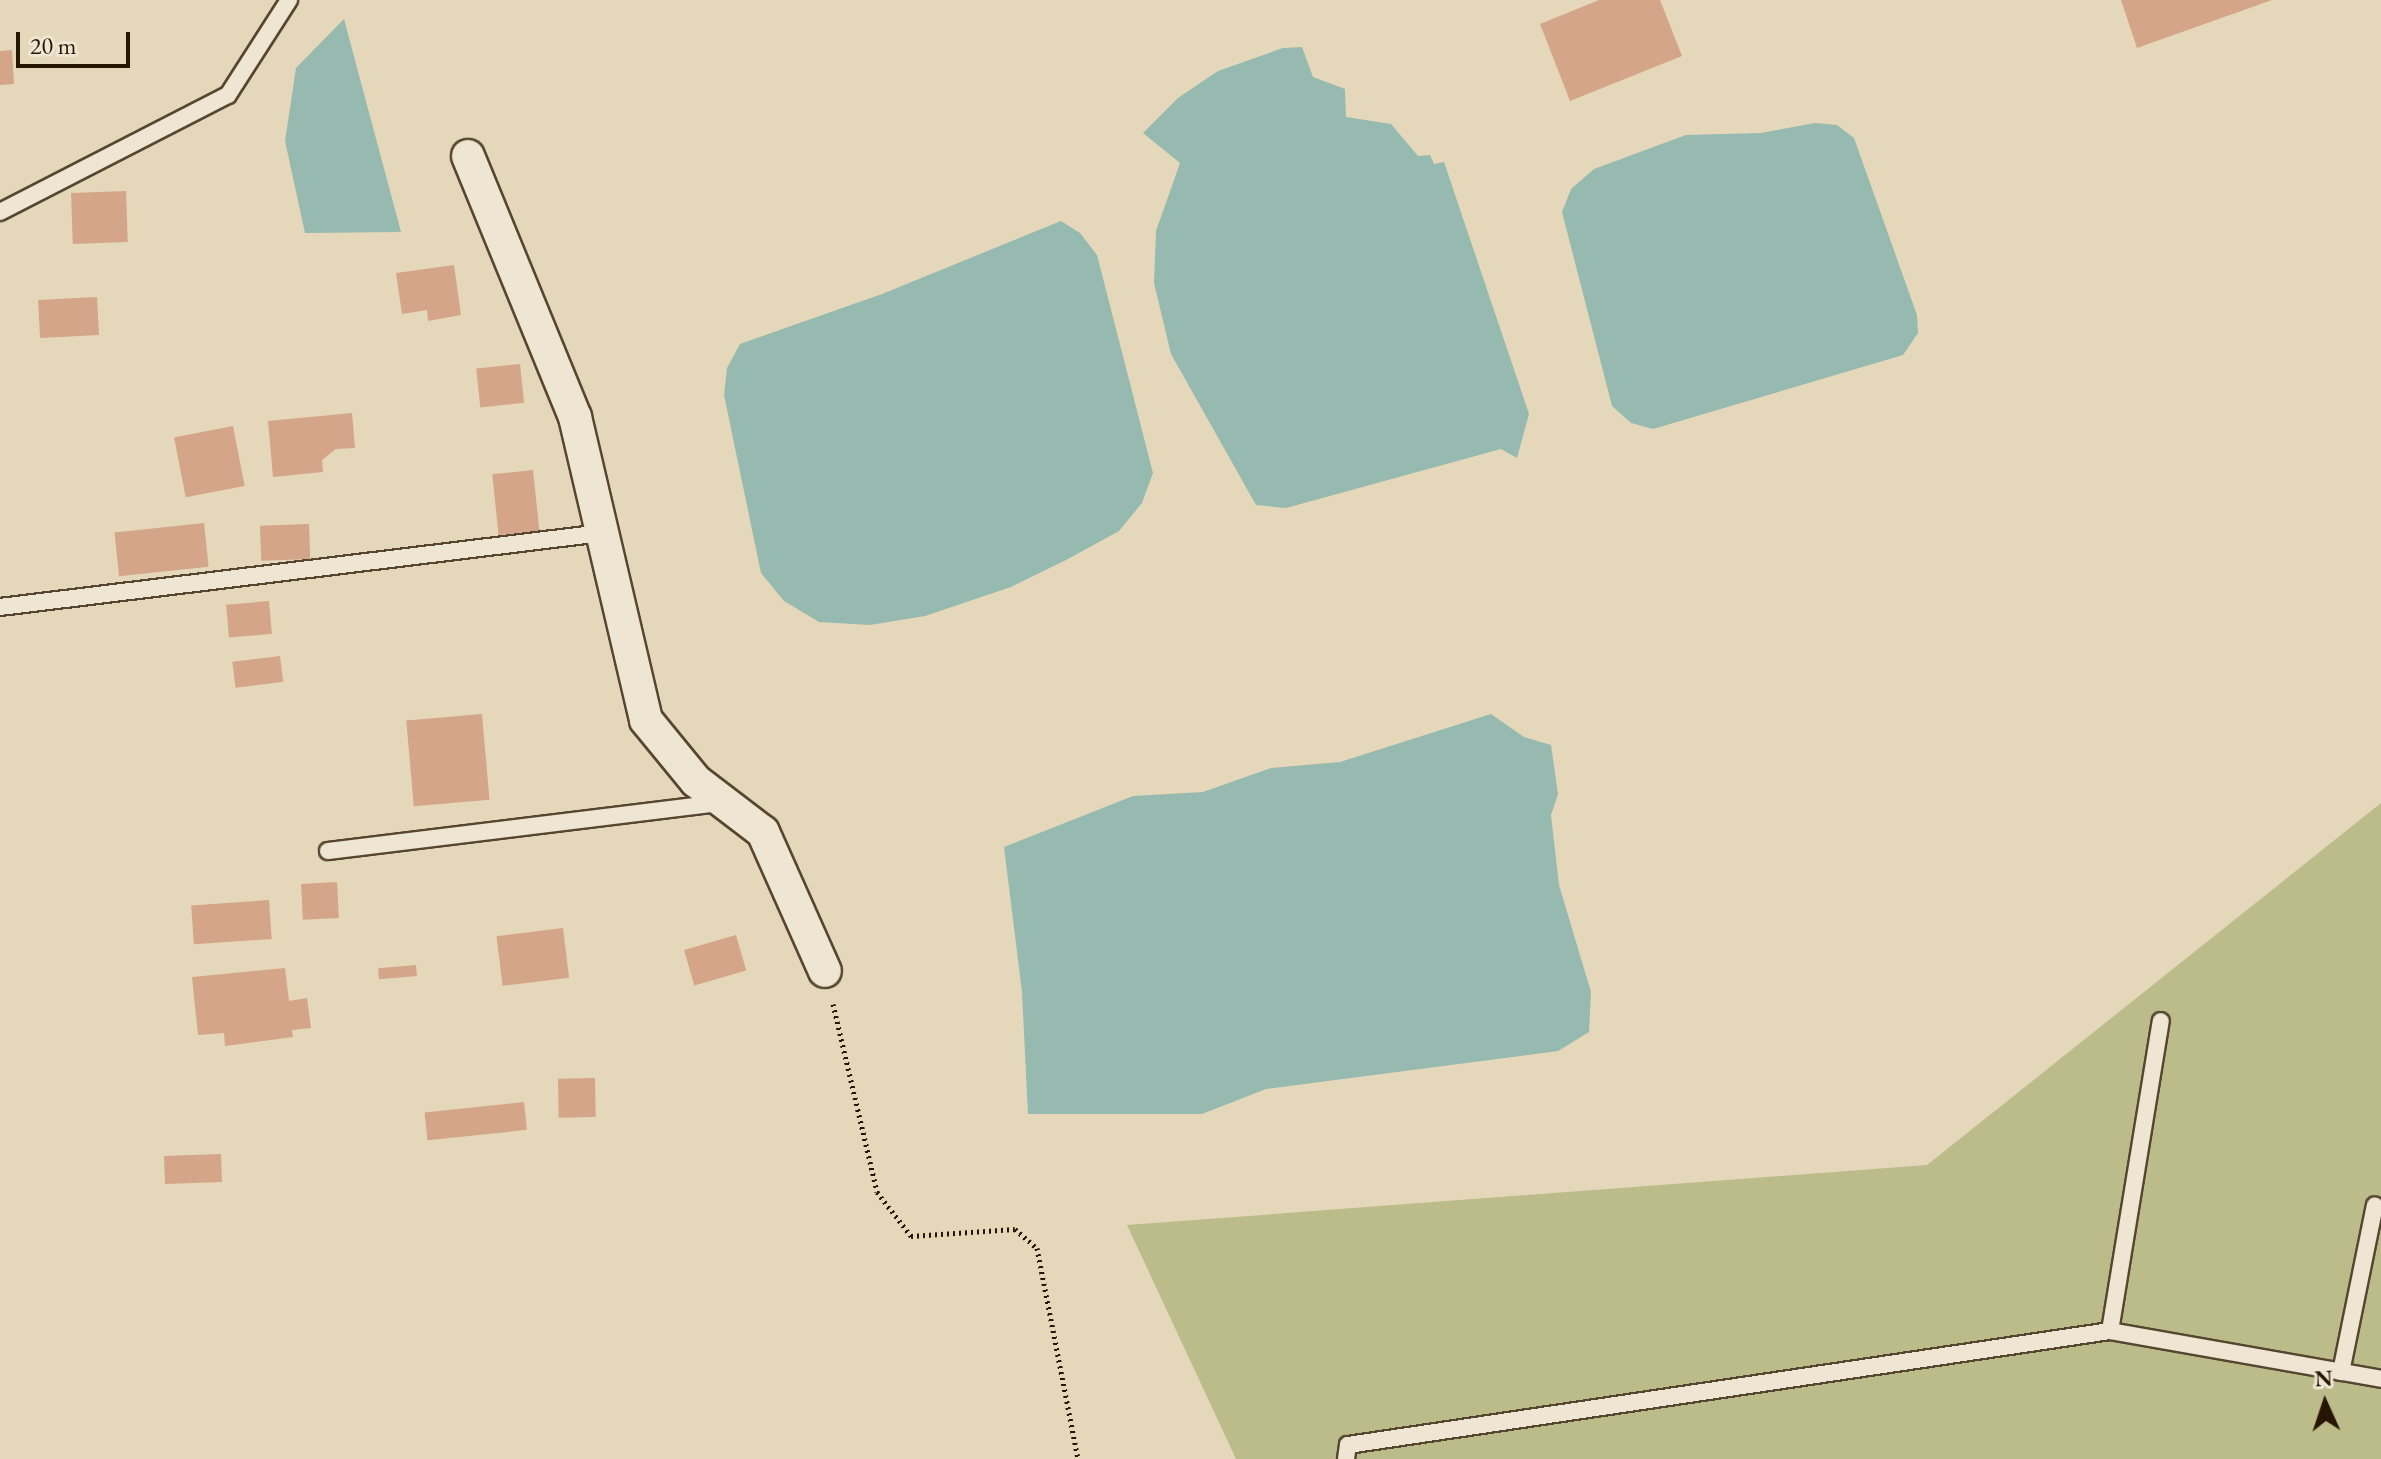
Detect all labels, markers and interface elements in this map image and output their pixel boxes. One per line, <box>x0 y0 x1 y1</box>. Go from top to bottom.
scale bar <box>20 16 134 66</box>
text: 20 m <box>30 30 77 61</box>
north arrow <box>2285 1363 2365 1443</box>
text: N <box>2314 1364 2333 1393</box>

